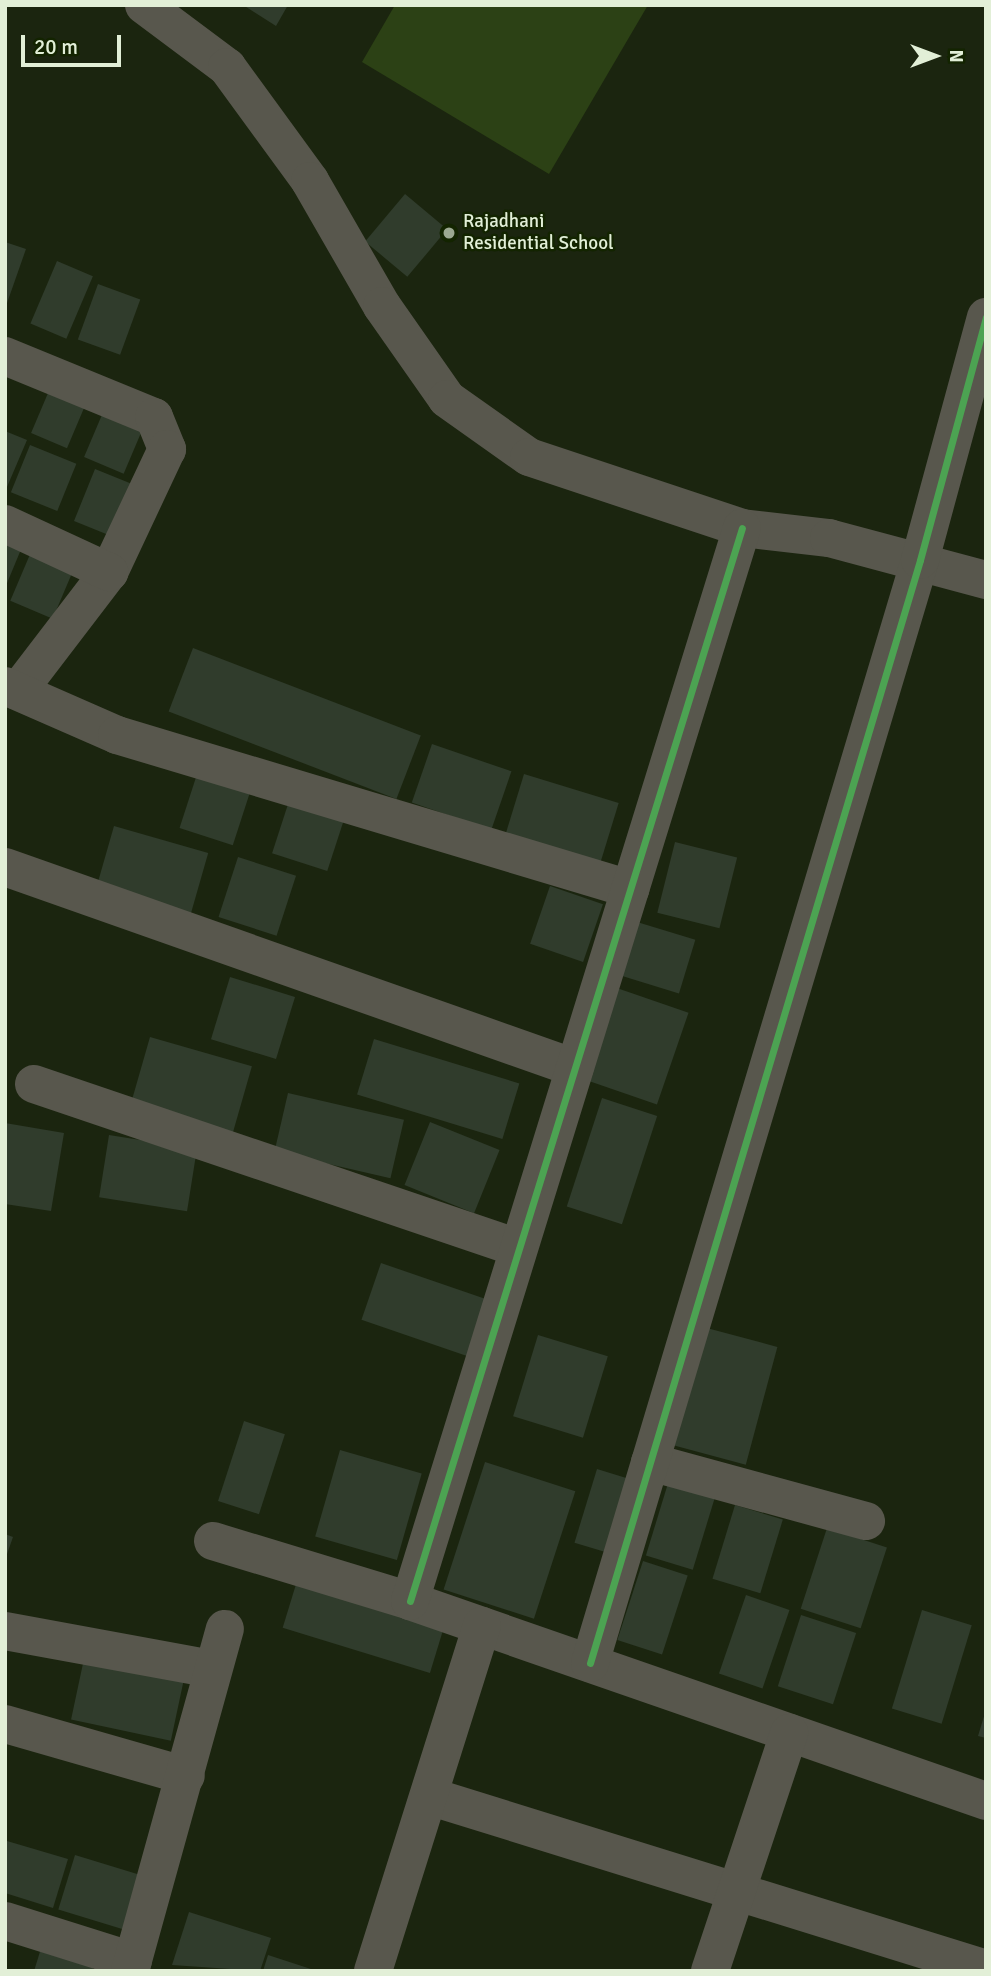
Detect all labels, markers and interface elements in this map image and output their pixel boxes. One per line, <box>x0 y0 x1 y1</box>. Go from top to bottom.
scale bar <box>24 21 124 65</box>
north arrow <box>900 21 970 91</box>
text: 20 m <box>34 34 78 60</box>
text: N <box>944 49 968 63</box>
place label: Rajadhani Residential School <box>463 211 614 255</box>
marker: Rajadhani Residential School <box>441 225 457 241</box>

